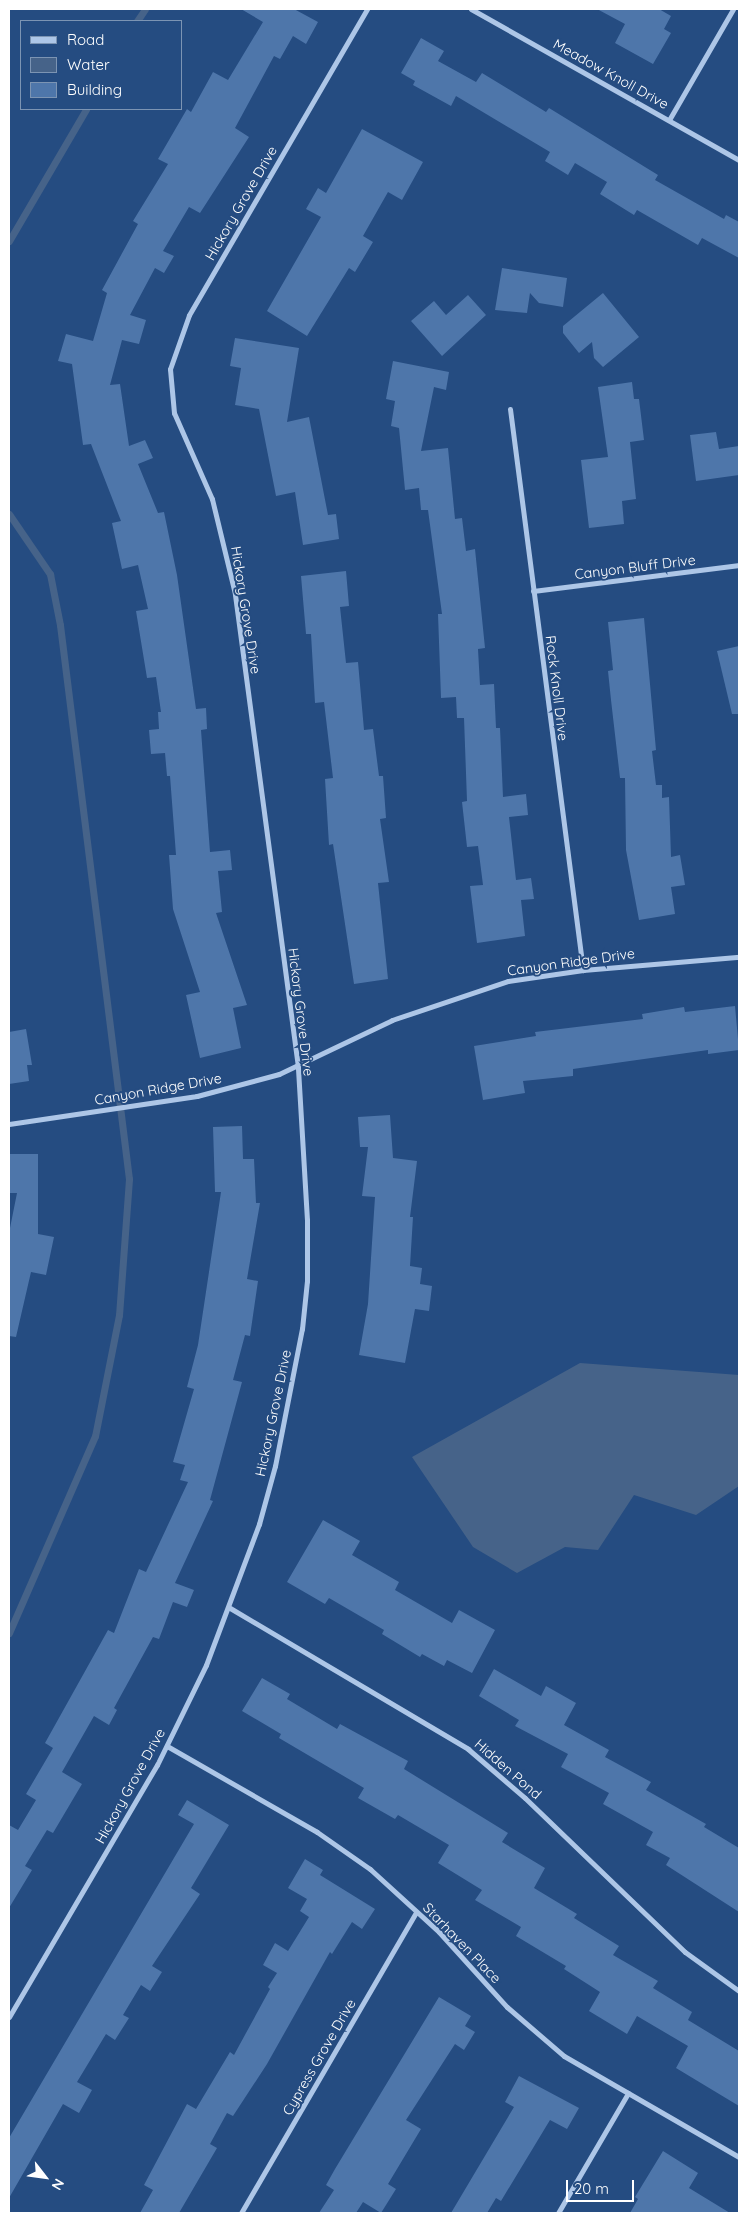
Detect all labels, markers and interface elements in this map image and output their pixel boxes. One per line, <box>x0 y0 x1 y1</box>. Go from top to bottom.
legend <box>20 20 182 110</box>
text: Road <box>67 30 104 49</box>
street label: Meadow Knoll Drive <box>550 35 672 113</box>
text: Water <box>67 55 110 74</box>
text: Building <box>67 80 122 99</box>
street label: Hickory Grove Drive <box>201 143 281 263</box>
street label: Hickory Grove Drive <box>228 545 264 675</box>
street label: Canyon Bluff Drive <box>574 551 696 583</box>
street label: Rock Knoll Drive <box>542 634 572 742</box>
street label: Canyon Ridge Drive <box>506 945 636 979</box>
street label: Hickory Grove Drive <box>285 947 317 1077</box>
street label: Canyon Ridge Drive <box>93 1070 223 1108</box>
street label: Hickory Grove Drive <box>251 1348 295 1478</box>
street label: Hickory Grove Drive <box>91 1725 169 1847</box>
street label: Hidden Pond <box>471 1735 545 1803</box>
street label: Starhaven Place <box>419 1899 505 1987</box>
street label: Cypress Grove Drive <box>279 1996 359 2118</box>
north arrow <box>20 2152 70 2202</box>
scale bar <box>568 2170 636 2202</box>
text: N <box>48 2176 68 2193</box>
text: 20 m <box>574 2179 609 2198</box>

